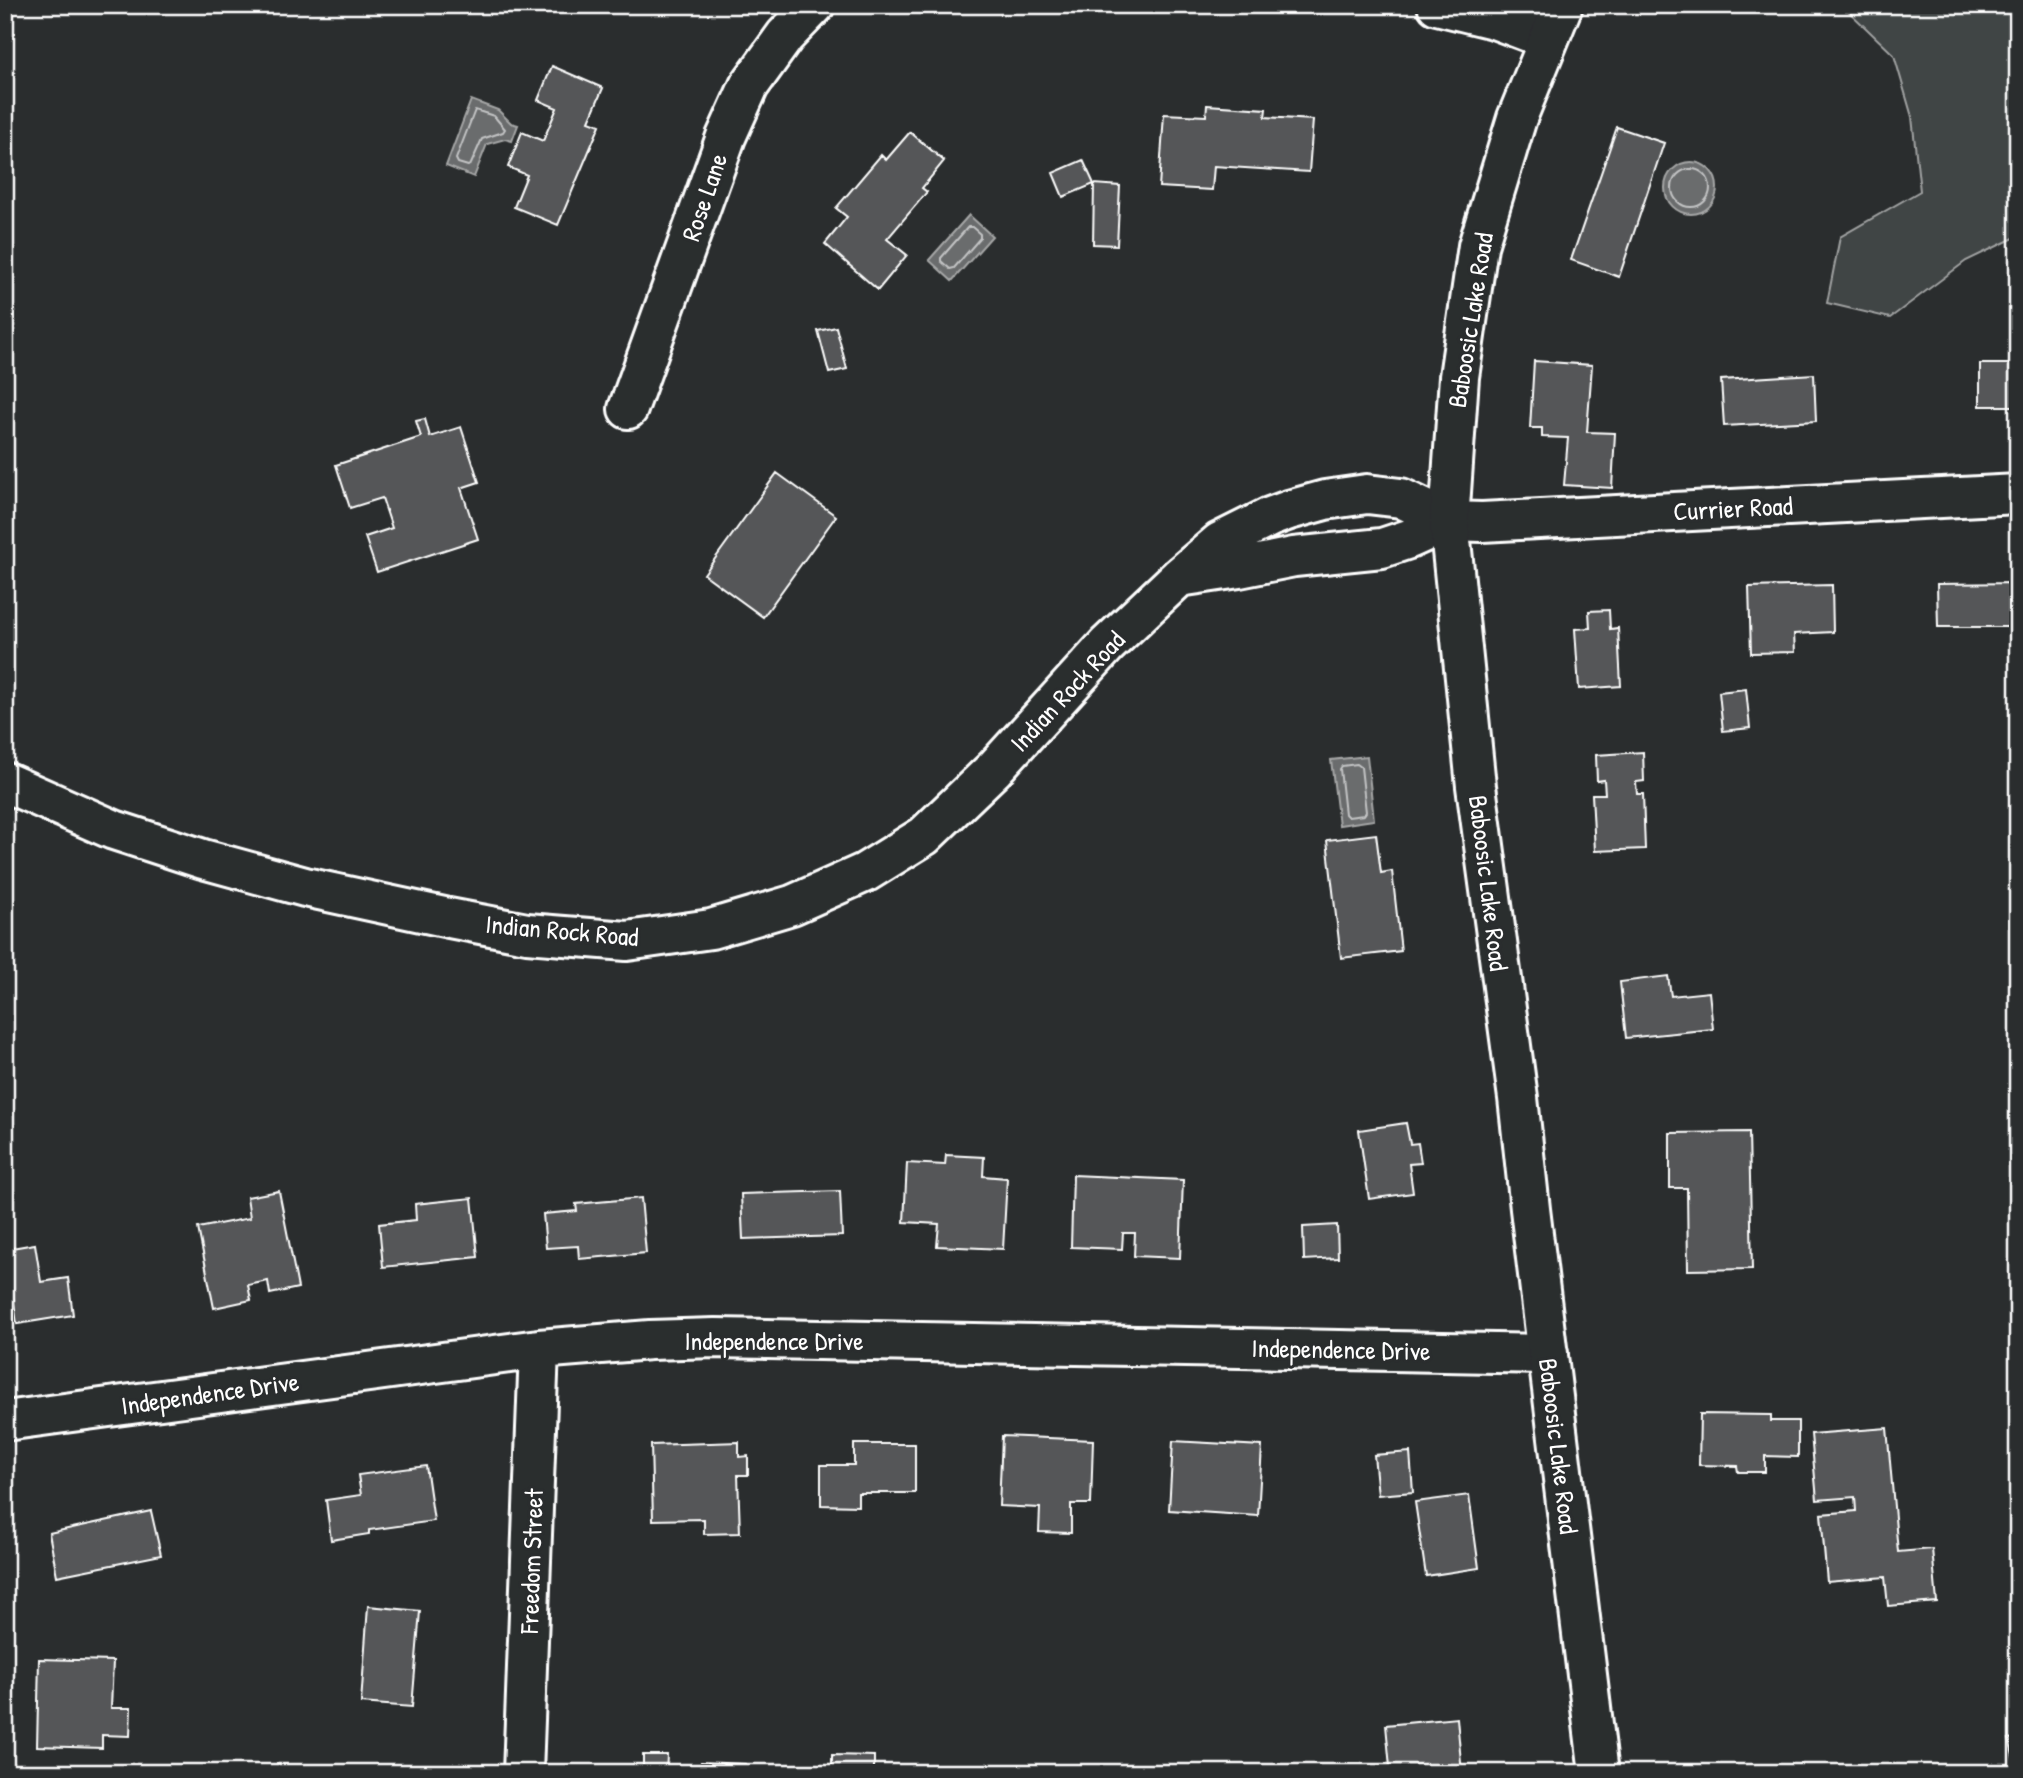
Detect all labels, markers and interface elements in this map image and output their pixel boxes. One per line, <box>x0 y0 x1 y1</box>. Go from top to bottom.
street label: Rose Lane <box>673 148 735 246</box>
street label: Baboosic Lake Road <box>1439 230 1501 410</box>
street label: Currier Road <box>1672 487 1794 529</box>
street label: Indian Rock Road <box>1002 623 1132 759</box>
street label: Baboosic Lake Road <box>1461 793 1517 973</box>
street label: Indian Rock Road <box>484 906 640 954</box>
street label: Independence Drive <box>684 1323 864 1358</box>
street label: Independence Drive <box>1251 1330 1431 1368</box>
street label: Baboosic Lake Road <box>1531 1356 1587 1536</box>
street label: Independence Drive <box>119 1363 301 1423</box>
street label: Freedom Street <box>511 1487 551 1635</box>

